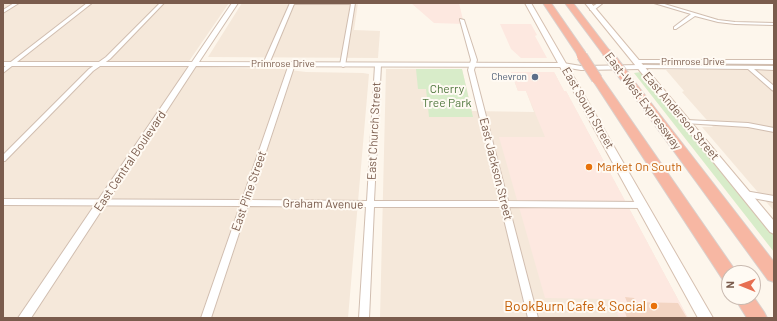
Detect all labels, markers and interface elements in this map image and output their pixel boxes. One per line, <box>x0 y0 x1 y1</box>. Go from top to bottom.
street label: East-West Expressway <box>602 49 684 153</box>
street label: Primrose Drive <box>661 56 725 68</box>
street label: Primrose Drive <box>251 58 315 70</box>
street label: East South Street <box>559 65 617 151</box>
street label: East Anderson Street <box>640 69 722 163</box>
place label: Chevron <box>491 71 527 83</box>
marker: Chevron <box>530 72 540 82</box>
street label: East Church Street <box>364 82 384 180</box>
park label: Cherry Tree Park <box>422 82 472 110</box>
street label: East Central Boulevard <box>91 108 169 214</box>
street label: East Jackson Street <box>476 116 516 222</box>
street label: East Pine Street <box>229 149 269 233</box>
place label: Market On South <box>597 160 682 174</box>
marker: Market On South <box>584 162 594 172</box>
street label: Graham Avenue <box>282 196 364 212</box>
north arrow <box>721 265 761 305</box>
text: N <box>723 281 736 289</box>
place label: BookBurn Cafe & Social <box>504 298 646 314</box>
marker: BookBurn Cafe & Social <box>649 301 659 311</box>

